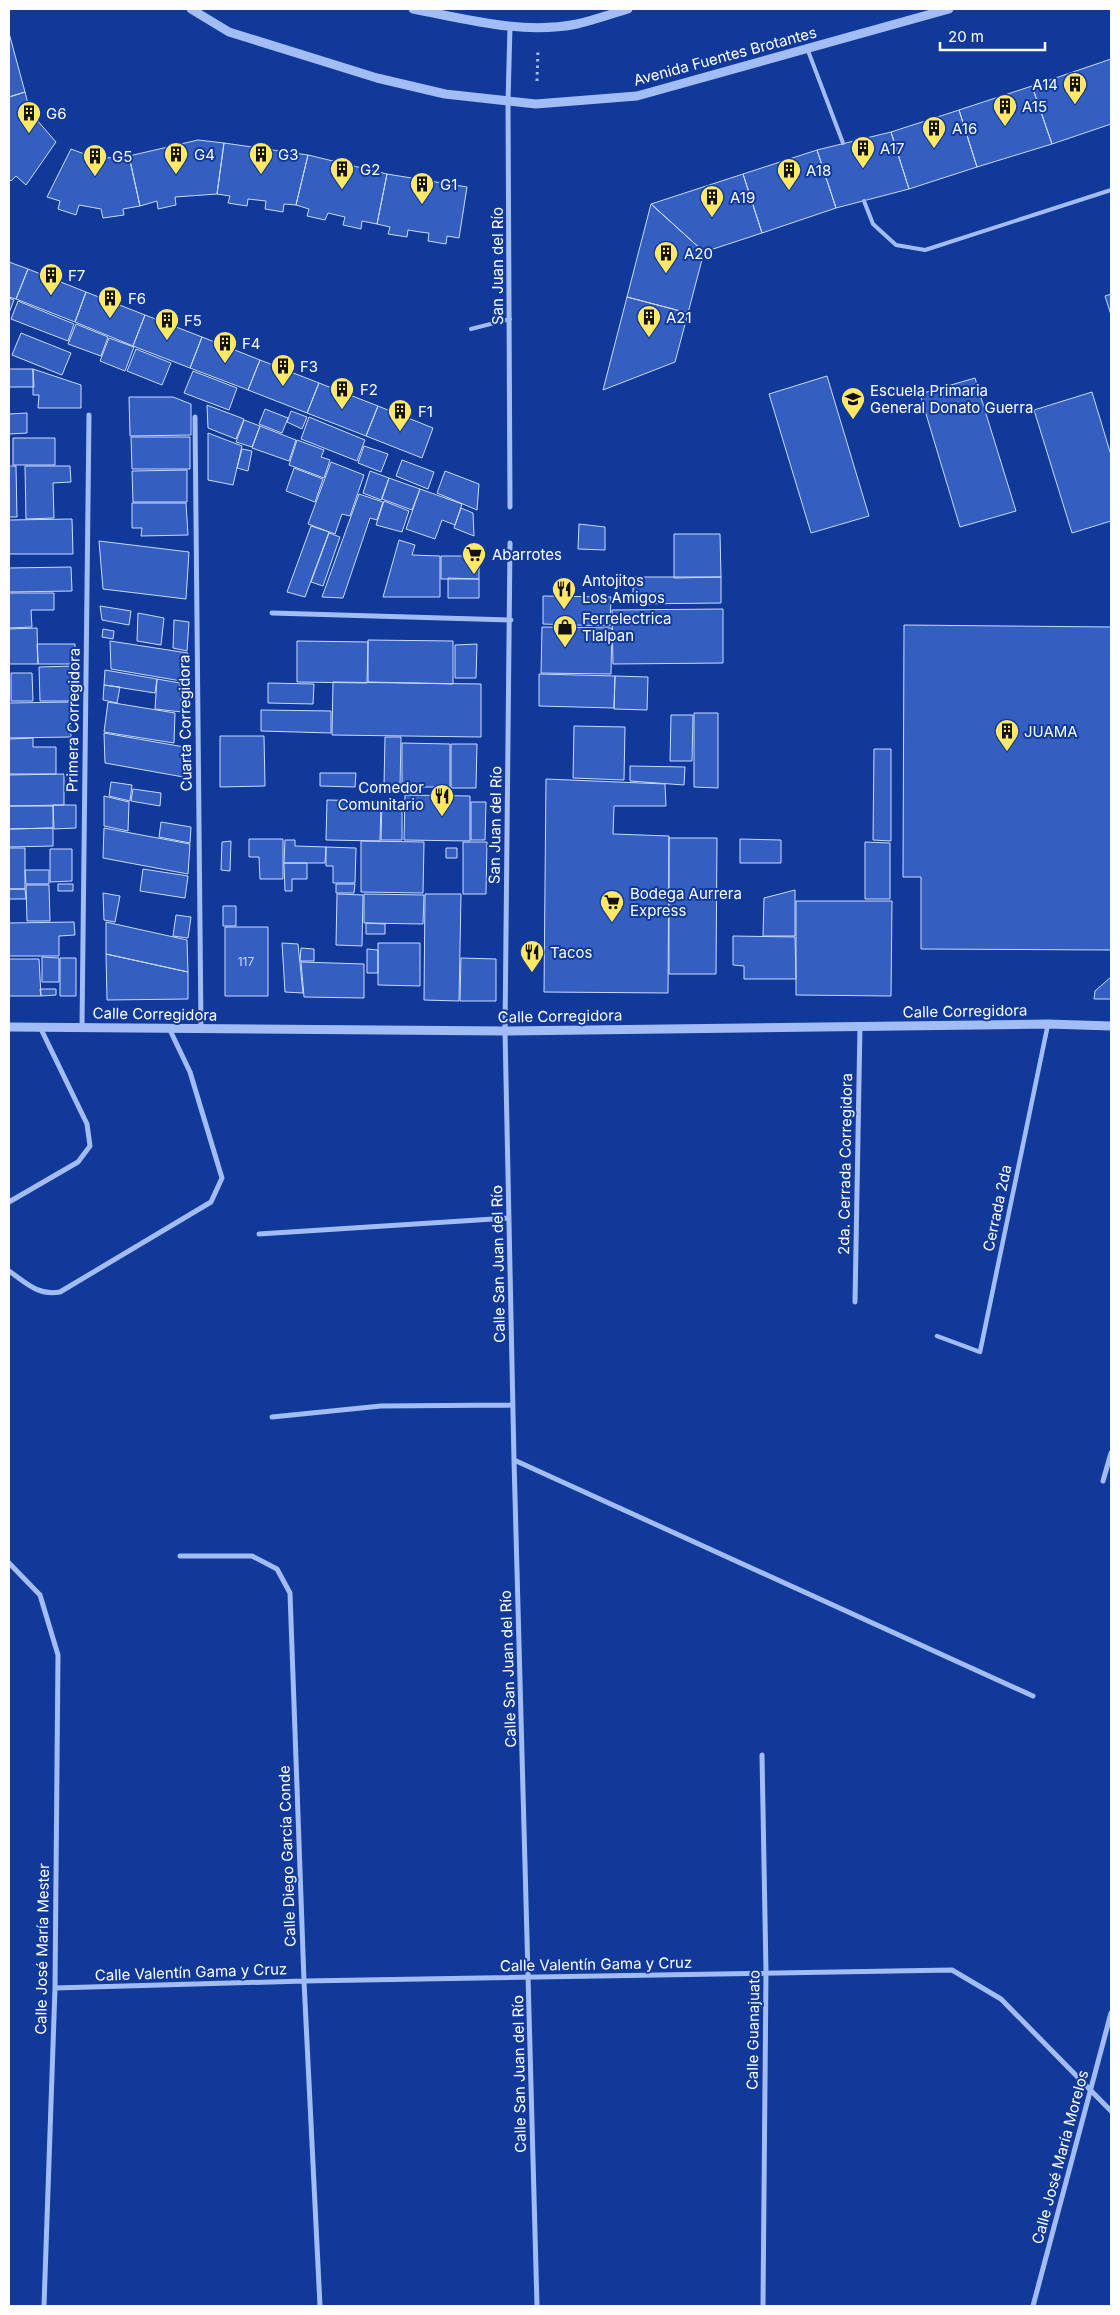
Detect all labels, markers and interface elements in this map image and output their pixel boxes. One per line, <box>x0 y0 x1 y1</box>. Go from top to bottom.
scale bar <box>940 20 1045 52</box>
street label: Avenida Fuentes Brotantes <box>631 22 819 90</box>
text: 20 m <box>948 27 984 46</box>
building icon: A14 <box>1062 71 1088 105</box>
place label: A14 <box>1032 75 1058 94</box>
building icon: A15 <box>992 93 1018 127</box>
place label: A15 <box>1022 97 1047 116</box>
building icon: G6 <box>16 100 42 134</box>
place label: G6 <box>46 104 67 123</box>
building icon: A16 <box>921 115 947 149</box>
place label: A16 <box>952 119 977 138</box>
building icon: A17 <box>850 135 876 169</box>
place label: A17 <box>880 139 904 158</box>
building icon: G4 <box>163 141 189 175</box>
building icon: G3 <box>248 141 274 175</box>
building icon: G5 <box>82 143 108 177</box>
place label: G4 <box>194 145 215 164</box>
place label: G3 <box>278 145 298 164</box>
place label: G5 <box>112 147 132 166</box>
building icon: G2 <box>329 156 355 190</box>
building icon: A18 <box>776 157 802 191</box>
place label: G2 <box>360 160 380 179</box>
place label: A18 <box>806 161 831 180</box>
building icon: G1 <box>409 171 435 205</box>
place label: G1 <box>440 175 457 194</box>
building icon: A19 <box>699 184 725 218</box>
place label: A19 <box>730 188 755 207</box>
street label: San Juan del Río <box>488 207 507 325</box>
building icon: A20 <box>653 240 679 274</box>
place label: A20 <box>684 244 713 263</box>
building icon: F7 <box>38 262 64 296</box>
place label: F7 <box>68 266 85 285</box>
building icon: F6 <box>97 285 123 319</box>
place label: F6 <box>128 289 146 308</box>
building icon: A21 <box>636 304 662 338</box>
building icon: F5 <box>154 307 180 341</box>
place label: A21 <box>666 308 692 327</box>
place label: F5 <box>184 311 202 330</box>
building icon: F4 <box>212 330 238 364</box>
place label: F4 <box>242 334 261 353</box>
building icon: F3 <box>270 353 296 387</box>
place label: F3 <box>300 357 318 376</box>
building icon: F2 <box>329 376 355 410</box>
place label: F2 <box>360 380 378 399</box>
place label: Escuela Primaria General Donato Guerra <box>870 381 1033 417</box>
school or university icon: Escuela Primaria General Donato Guerra <box>840 386 866 420</box>
building icon: F1 <box>387 398 413 432</box>
place label: F1 <box>418 402 433 421</box>
supermarket icon: Abarrotes <box>461 541 487 575</box>
place label: Abarrotes <box>492 545 562 564</box>
place label: Antojitos Los Amigos <box>582 571 665 607</box>
restaurant icon: Antojitos Los Amigos <box>551 576 577 610</box>
place label: Ferrelectrica Tlalpan <box>582 609 672 645</box>
shop icon: Ferrelectrica Tlalpan <box>552 614 578 648</box>
street label: Primera Corregidora <box>62 648 84 792</box>
street label: Cuarta Corregidora <box>174 654 196 792</box>
building icon: JUAMA <box>994 718 1020 752</box>
place label: JUAMA <box>1024 722 1078 741</box>
street label: San Juan del Río <box>484 766 506 884</box>
place label: Comedor Comunitario <box>338 778 424 814</box>
restaurant icon: Comedor Comunitario <box>429 783 455 817</box>
place label: Bodega Aurrera Express <box>630 884 742 920</box>
supermarket icon: Bodega Aurrera Express <box>599 889 625 923</box>
restaurant icon: Tacos <box>519 939 545 973</box>
place label: Tacos <box>550 943 593 962</box>
house number: 117 <box>238 954 254 969</box>
street label: Calle Corregidora <box>903 1000 1027 1022</box>
street label: Calle Corregidora <box>93 1003 217 1025</box>
street label: Calle Corregidora <box>498 1005 622 1027</box>
street label: 2da. Cerrada Corregidora <box>834 1073 856 1255</box>
street label: Cerrada 2da <box>979 1163 1015 1253</box>
street label: Calle San Juan del Río <box>487 1185 509 1343</box>
street label: Calle San Juan del Río <box>496 1590 520 1748</box>
street label: Calle Diego García Conde <box>274 1765 300 1947</box>
street label: Calle José María Mester <box>31 1863 53 2035</box>
street label: Calle Valentín Gama y Cruz <box>500 1953 692 1975</box>
street label: Calle Valentín Gama y Cruz <box>95 1959 287 1985</box>
street label: Calle Guanajuato <box>742 1970 764 2090</box>
street label: Calle San Juan del Río <box>508 1995 530 2153</box>
street label: Calle José María Morelos <box>1028 2068 1092 2246</box>

